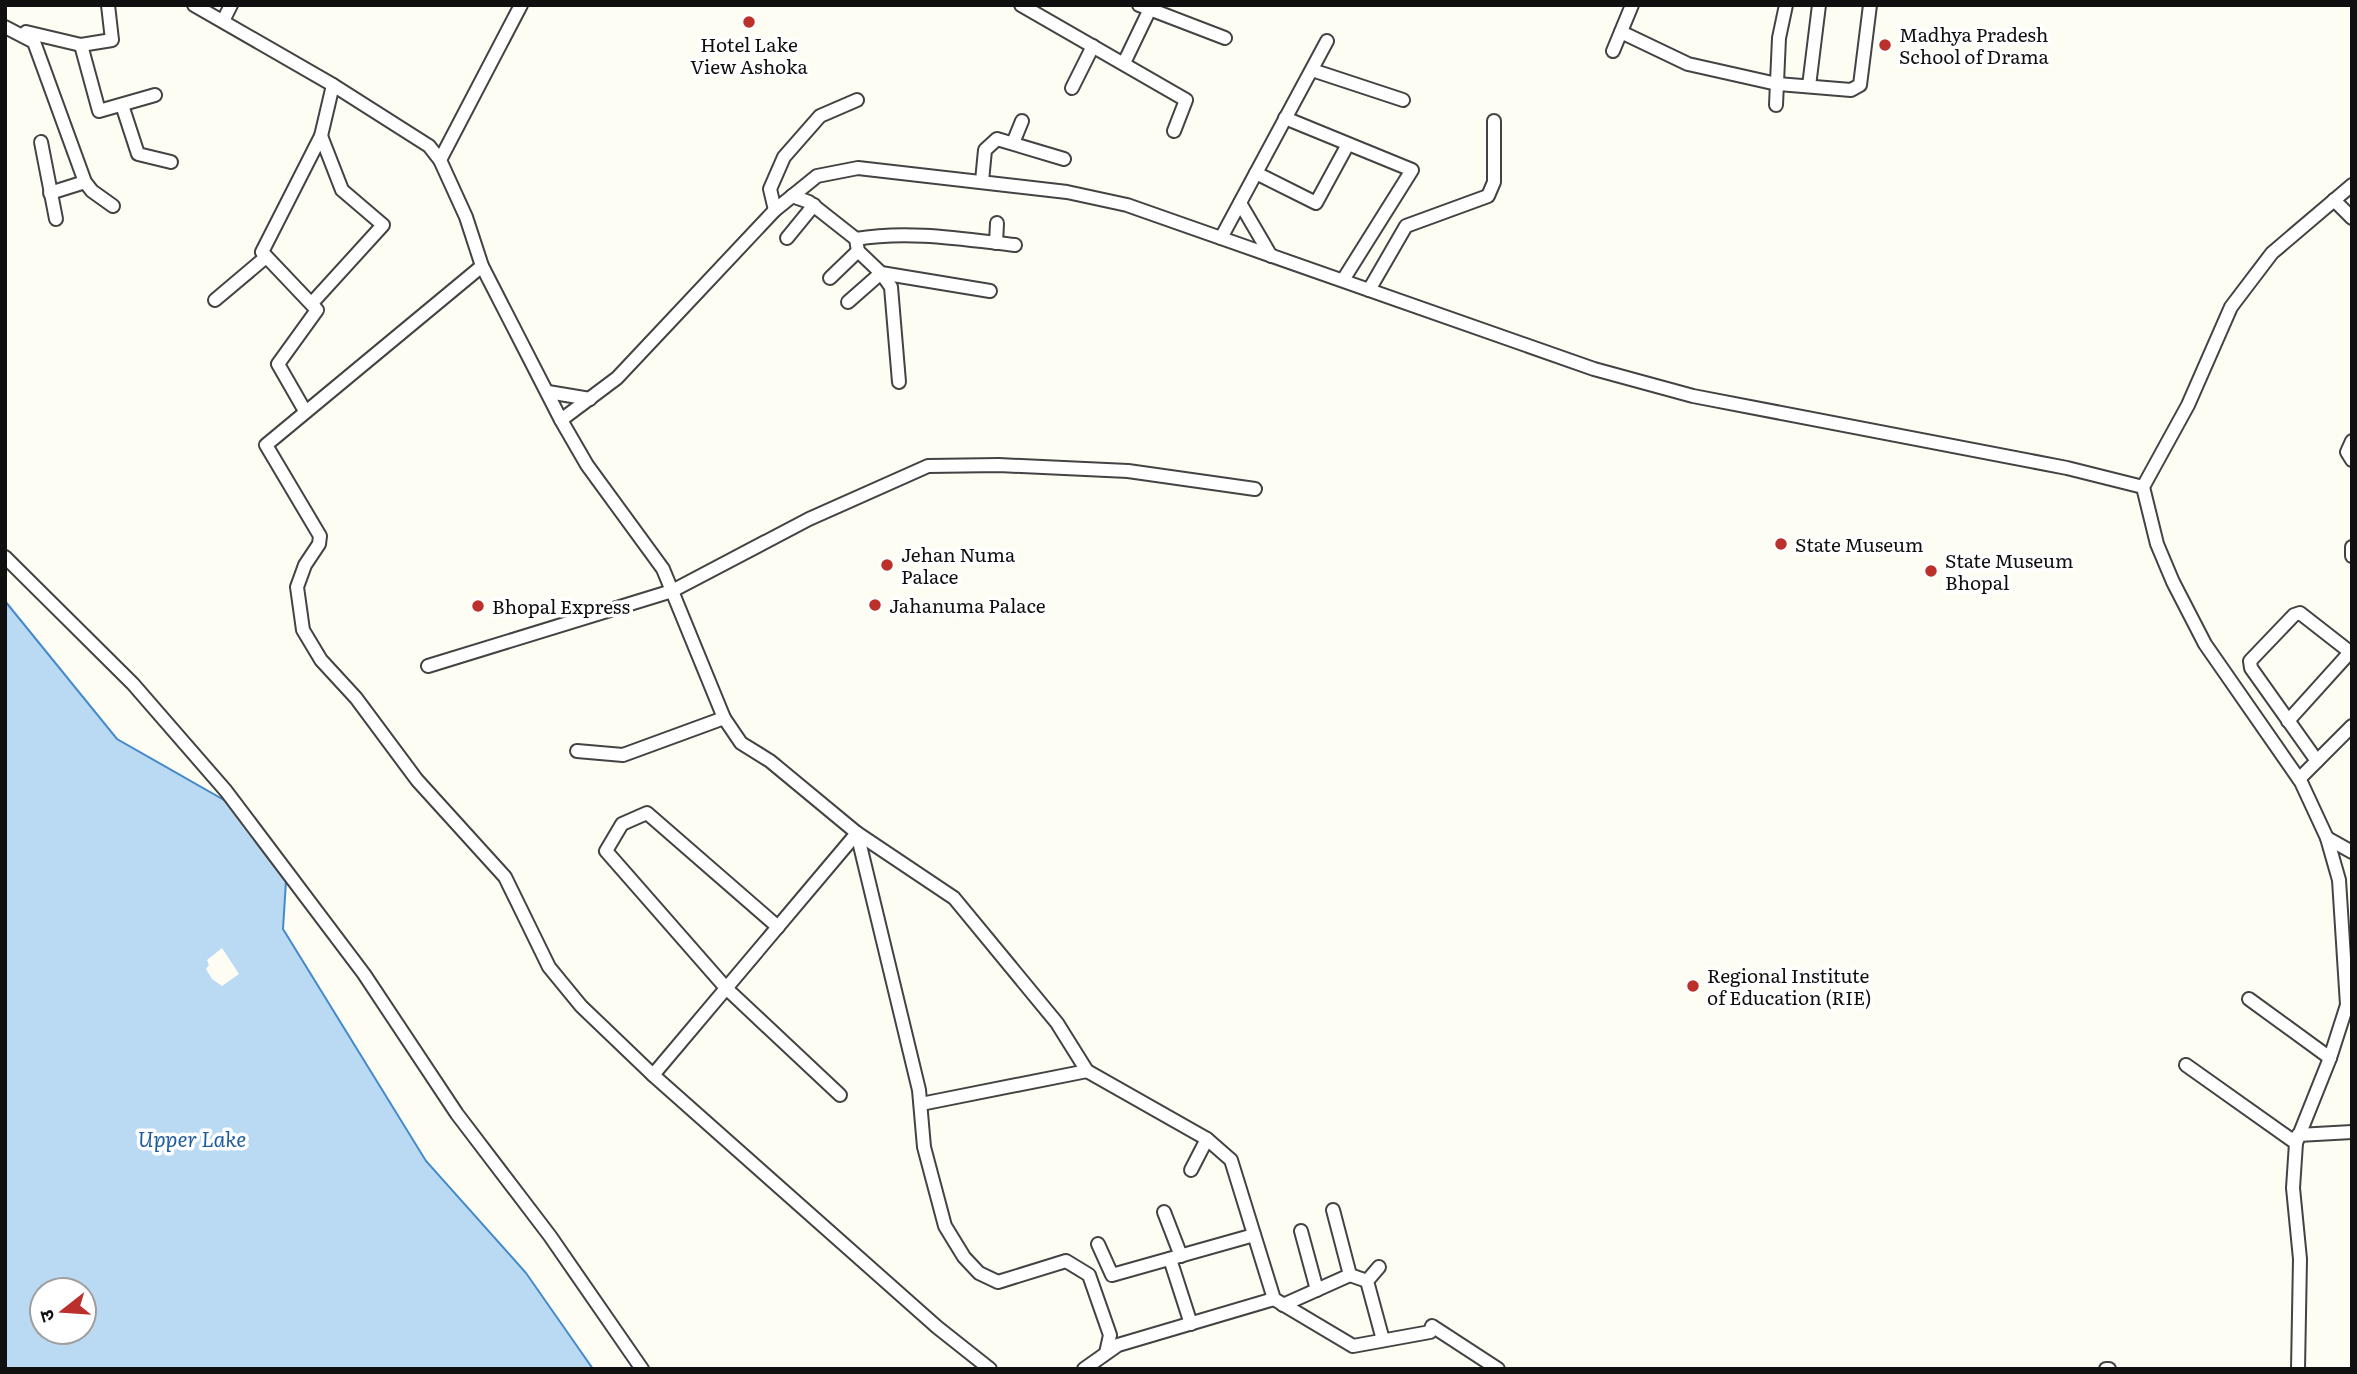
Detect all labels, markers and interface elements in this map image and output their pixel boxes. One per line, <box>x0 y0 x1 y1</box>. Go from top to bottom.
marker: Hotel Lake View Ashoka <box>741 14 757 30</box>
place label: Madhya Pradesh School of Drama <box>1899 20 2050 70</box>
place label: Hotel Lake View Ashoka <box>690 30 809 80</box>
marker: Madhya Pradesh School of Drama <box>1877 37 1893 53</box>
place label: State Museum <box>1795 530 1924 558</box>
marker: State Museum <box>1773 536 1789 552</box>
place label: Jehan Numa Palace <box>901 540 1016 590</box>
place label: State Museum Bhopal <box>1945 546 2074 596</box>
marker: Jehan Numa Palace <box>879 557 895 573</box>
marker: State Museum Bhopal <box>1923 563 1939 579</box>
place label: Jahanuma Palace <box>889 591 1046 619</box>
place label: Bhopal Express <box>492 592 630 620</box>
marker: Jahanuma Palace <box>867 597 883 613</box>
marker: Bhopal Express <box>470 598 486 614</box>
place label: Regional Institute of Education (RIE) <box>1707 961 1872 1011</box>
marker: Regional Institute of Education (RIE) <box>1685 978 1701 994</box>
water label: Upper Lake <box>138 1122 246 1153</box>
north arrow <box>28 1276 98 1346</box>
text: उ <box>31 1306 61 1326</box>

